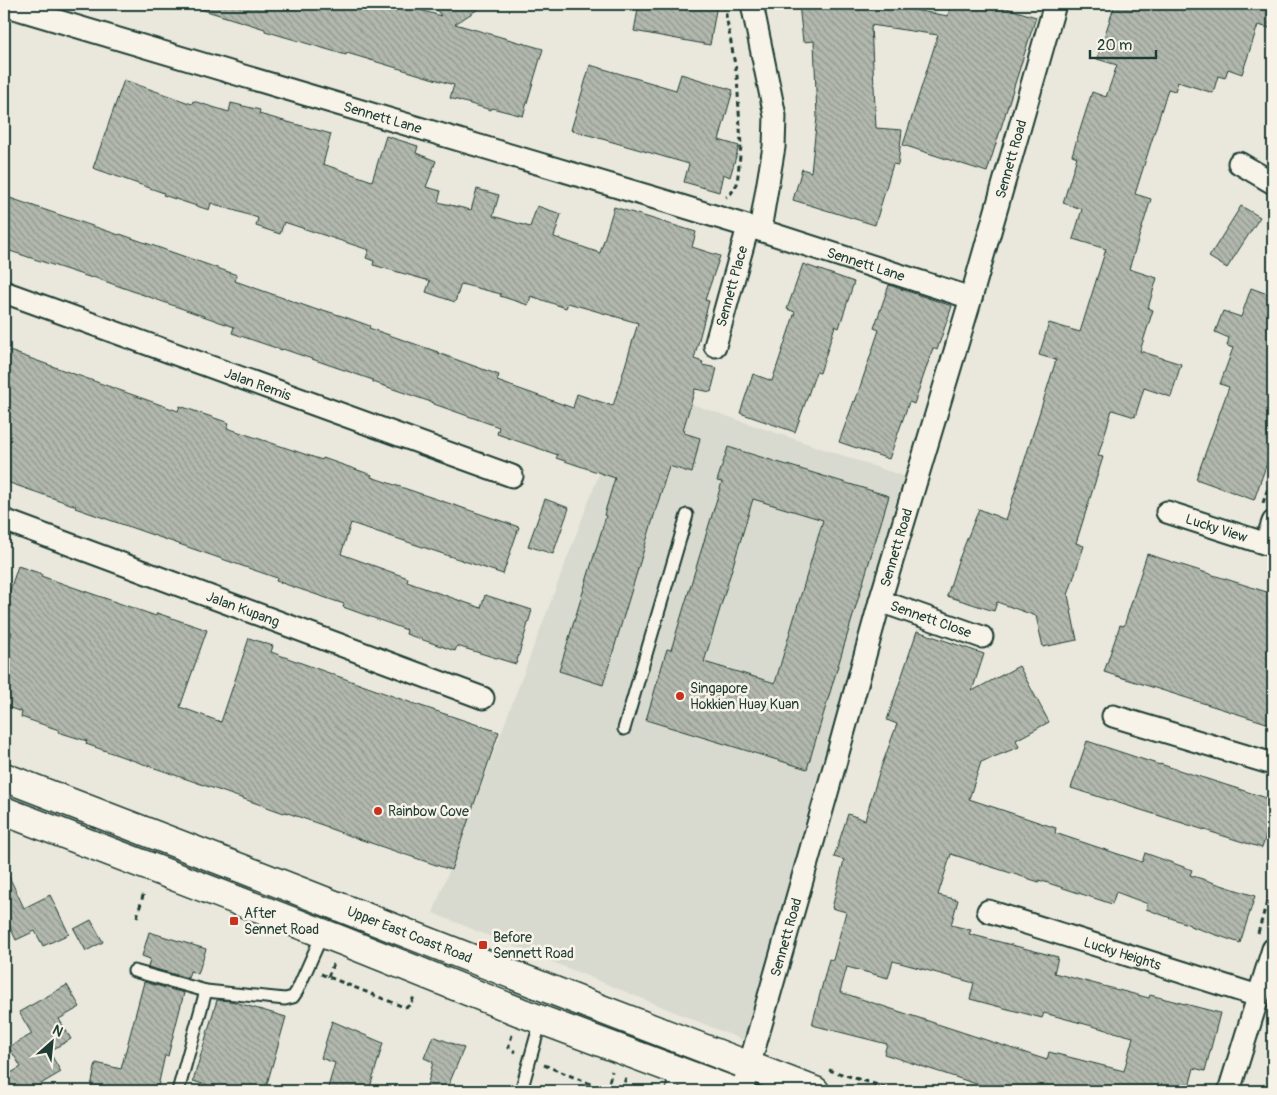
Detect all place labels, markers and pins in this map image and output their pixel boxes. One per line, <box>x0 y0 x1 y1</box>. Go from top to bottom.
place label: Singapore Hokkien Huay Kuan <box>690 680 799 713</box>
marker: Singapore Hokkien Huay Kuan <box>674 690 686 702</box>
place label: Rainbow Cove <box>388 803 469 820</box>
marker: Rainbow Cove <box>372 805 384 817</box>
place label: After Sennet Road <box>244 905 319 938</box>
marker: After Sennet Road <box>228 915 240 927</box>
place label: Before Sennett Road <box>493 929 574 962</box>
marker: Before Sennett Road <box>477 939 489 951</box>

